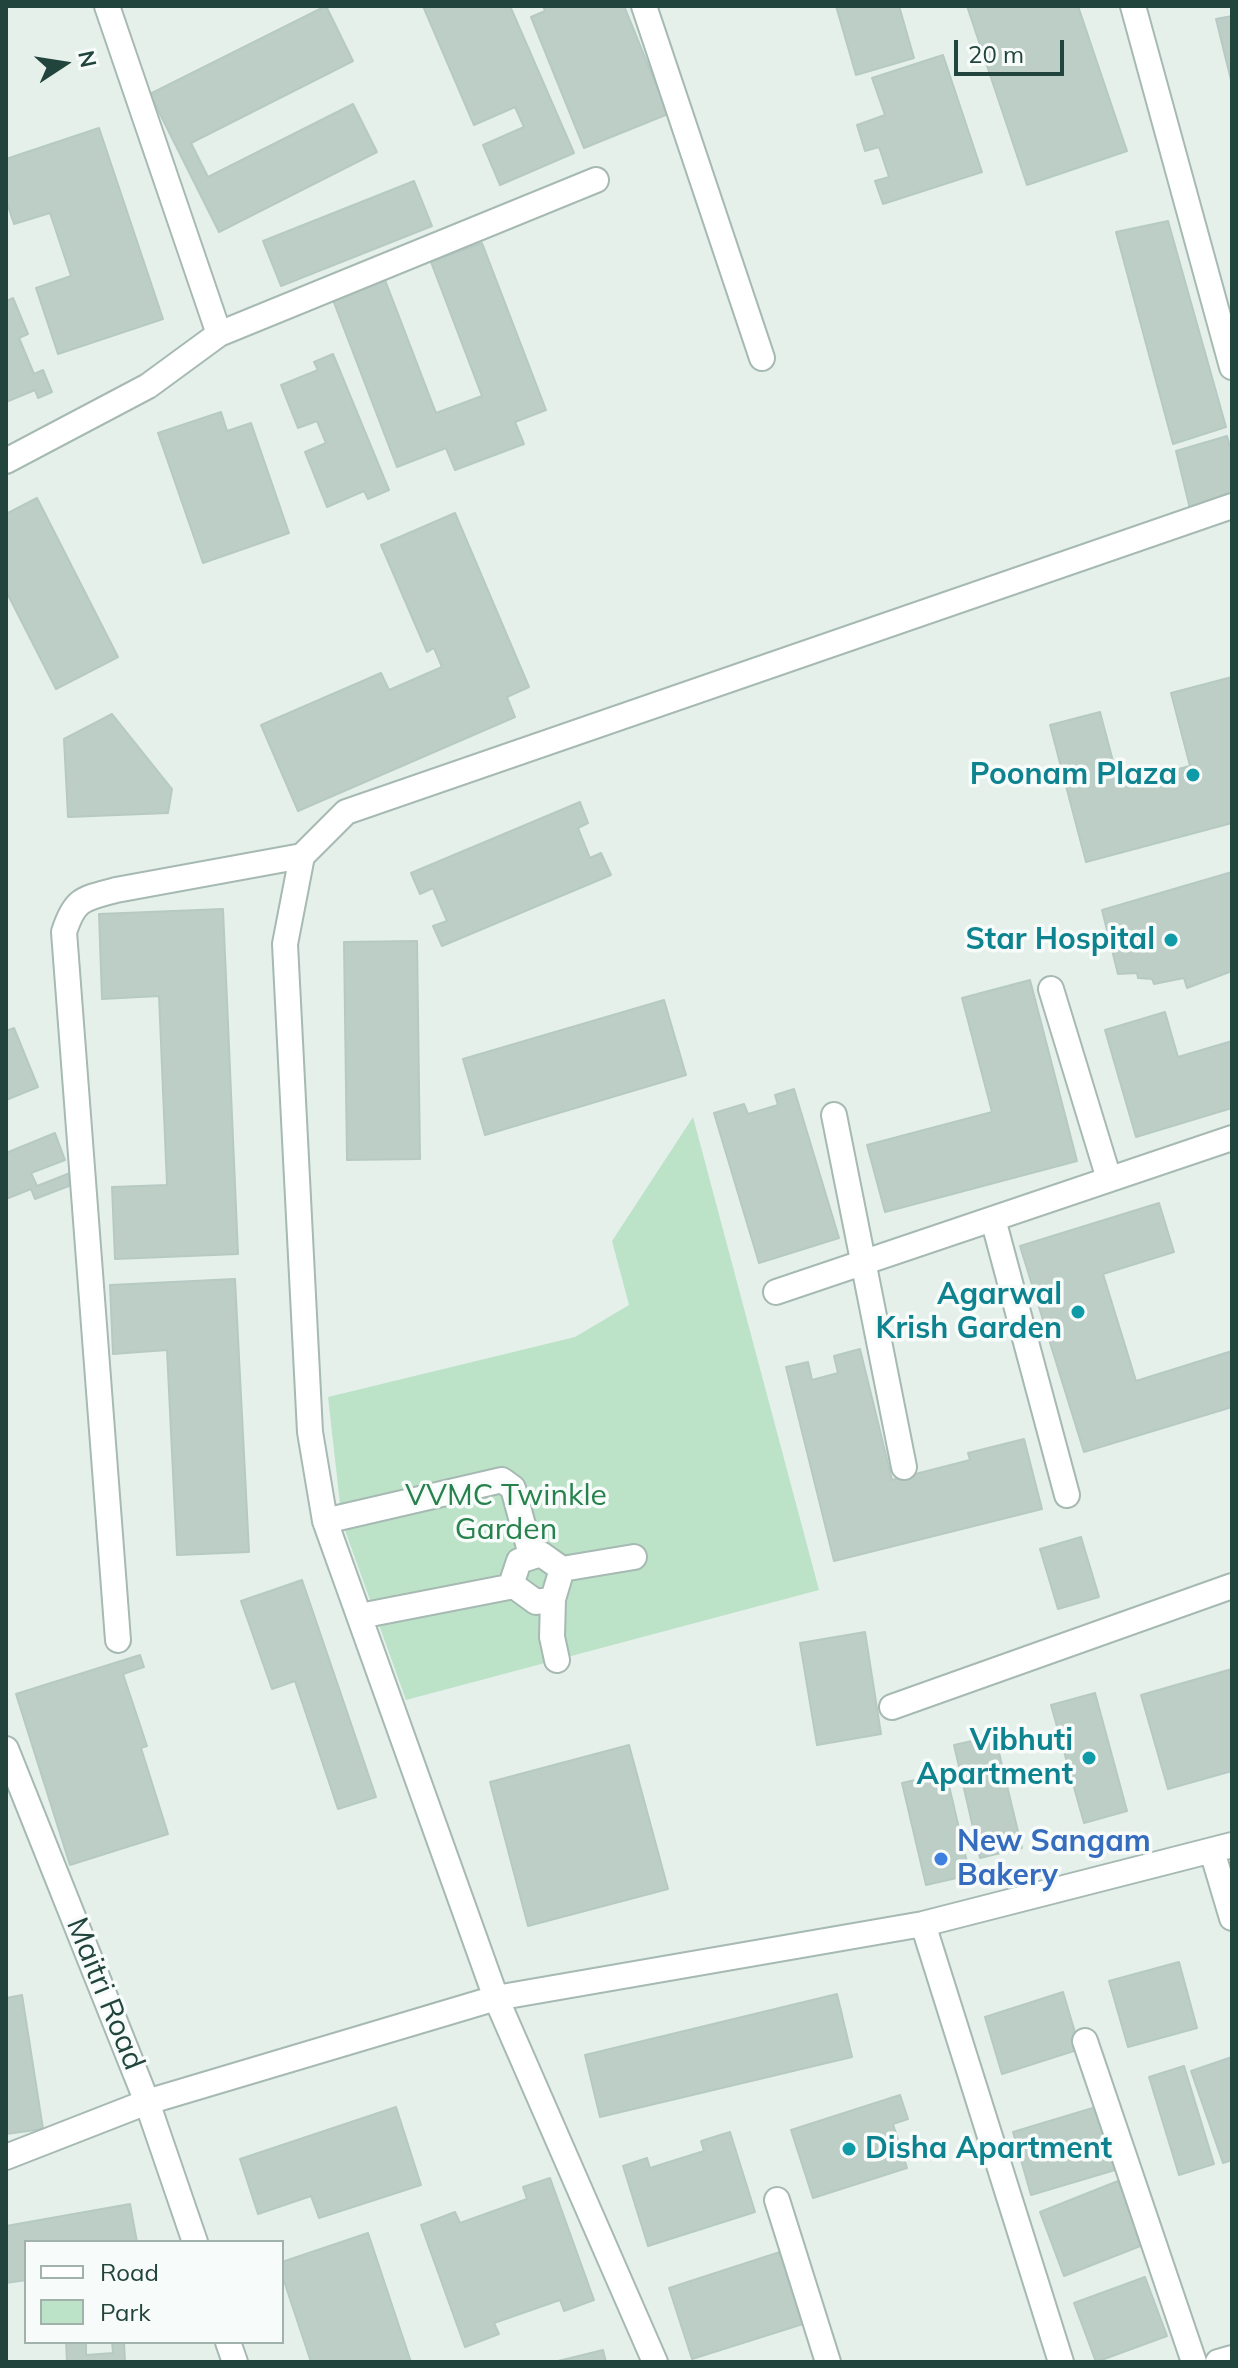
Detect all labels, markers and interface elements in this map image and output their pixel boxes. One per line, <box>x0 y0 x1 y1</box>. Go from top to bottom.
north arrow <box>24 24 104 104</box>
scale bar <box>958 24 1068 74</box>
text: 20 m <box>968 39 1024 69</box>
text: N <box>72 48 103 70</box>
place label: Poonam Plaza <box>970 757 1177 793</box>
marker: Poonam Plaza <box>1184 766 1202 784</box>
place label: Star Hospital <box>966 922 1155 958</box>
marker: Star Hospital <box>1162 931 1180 949</box>
place label: Agarwal Krish Garden <box>876 1277 1062 1348</box>
marker: Agarwal Krish Garden <box>1069 1303 1087 1321</box>
park label: VVMC Twinkle Garden <box>405 1478 607 1548</box>
place label: Vibhuti Apartment <box>916 1723 1073 1794</box>
marker: Vibhuti Apartment <box>1080 1749 1098 1767</box>
place label: New Sangam Bakery <box>957 1824 1151 1894</box>
marker: New Sangam Bakery <box>932 1850 950 1868</box>
street label: Maitri Road <box>58 1913 152 2075</box>
place label: Disha Apartment <box>865 2131 1112 2167</box>
marker: Disha Apartment <box>840 2140 858 2158</box>
legend <box>24 2240 284 2344</box>
text: Road <box>100 2257 159 2287</box>
text: Park <box>100 2297 151 2327</box>

